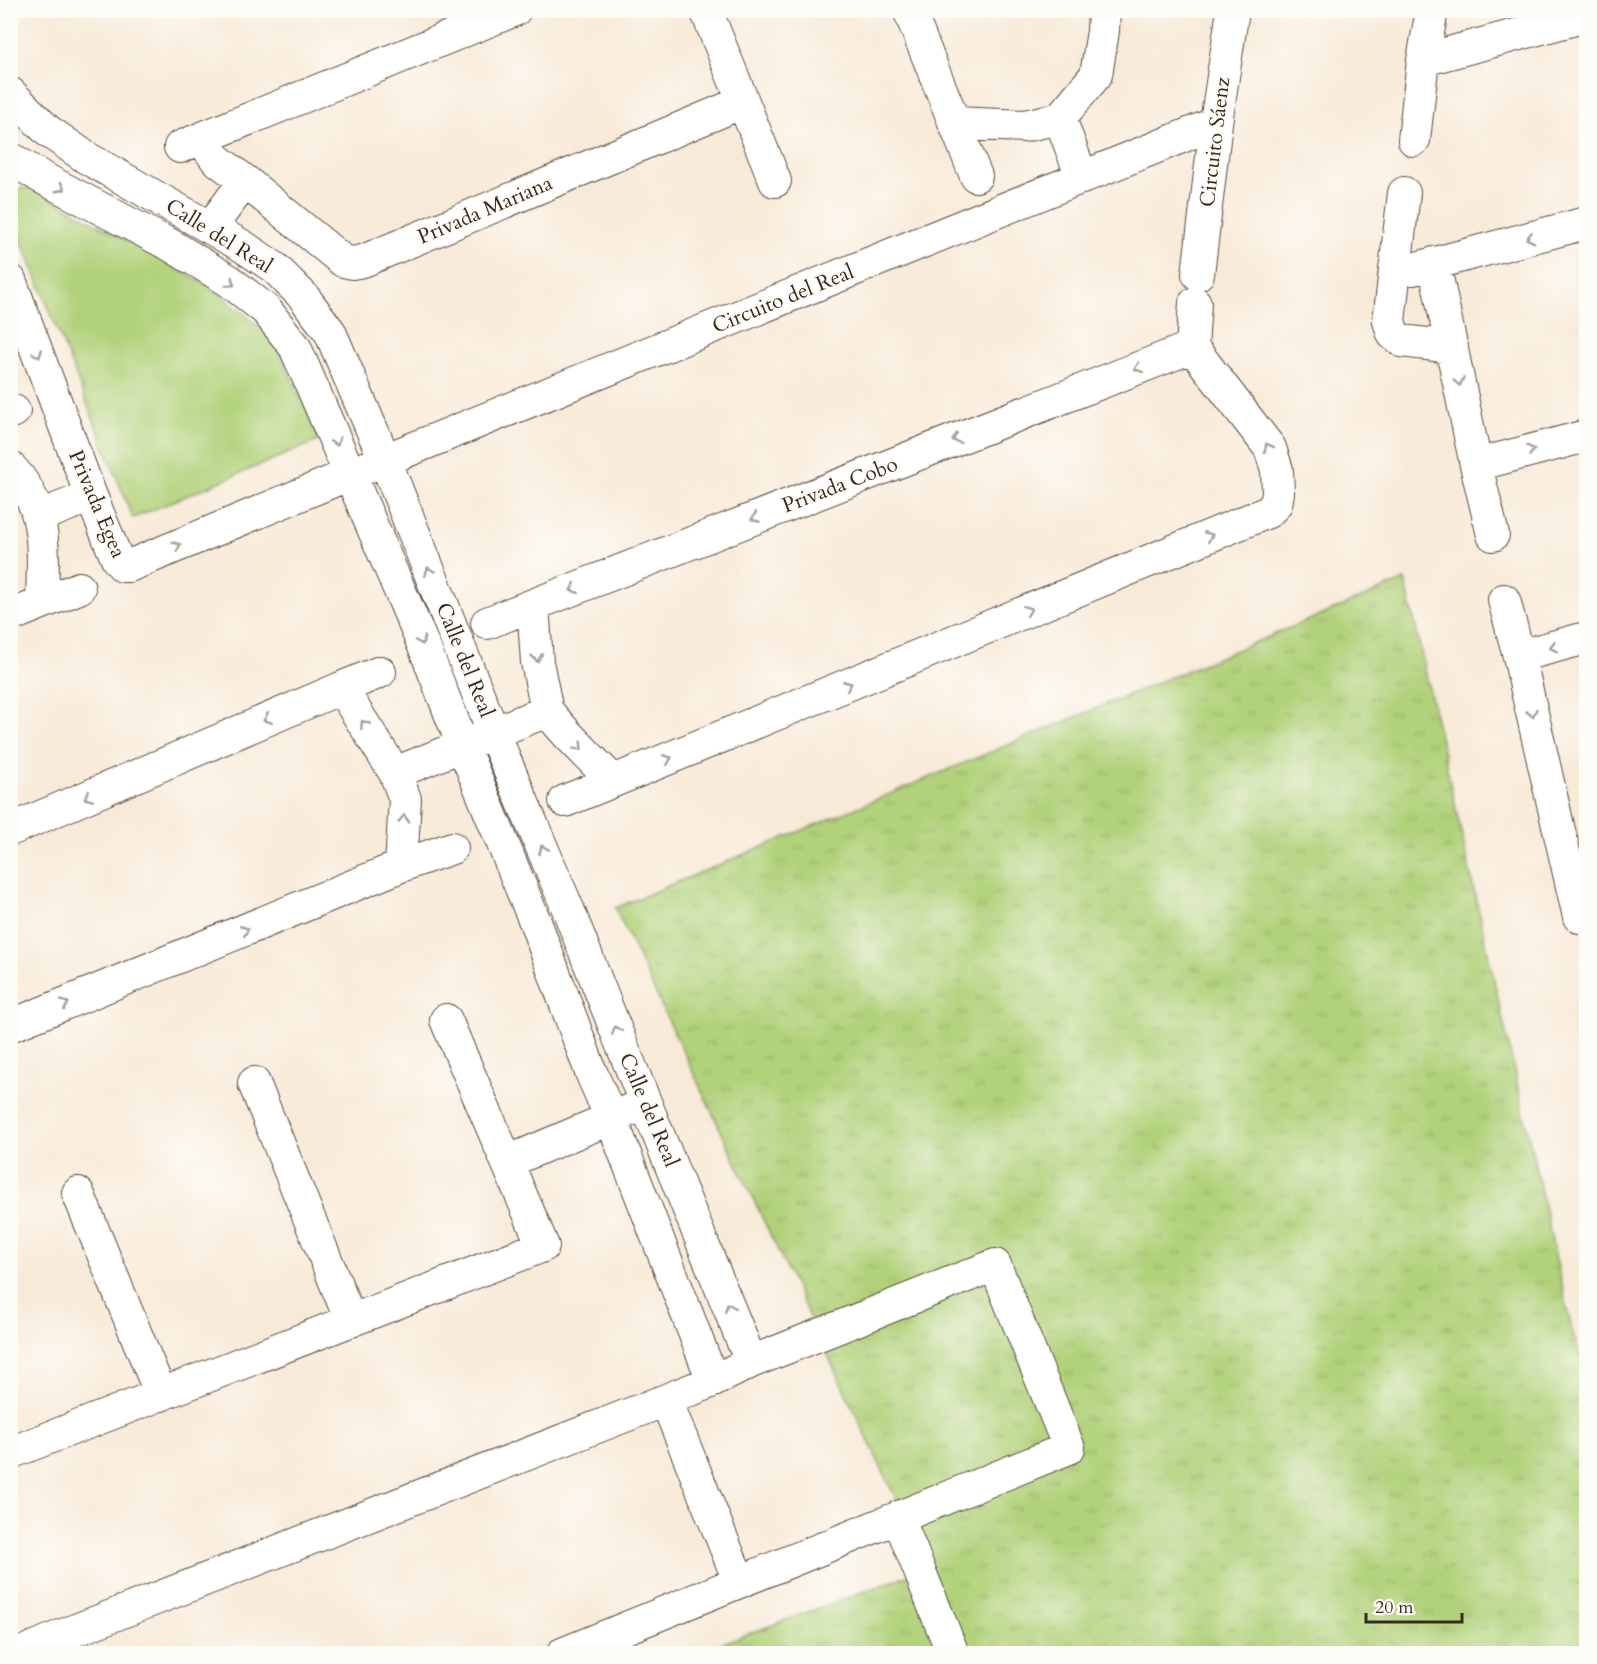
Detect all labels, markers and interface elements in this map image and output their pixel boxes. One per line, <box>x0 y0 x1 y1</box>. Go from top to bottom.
street label: Circuito Sáenz <box>1193 75 1237 209</box>
street label: Privada Mariana <box>413 169 557 251</box>
one-way arrow <box>55 180 66 192</box>
street label: Calle del Real <box>160 192 278 280</box>
one-way arrow <box>1525 230 1535 243</box>
street label: Circuito del Real <box>708 257 858 341</box>
one-way arrow <box>224 275 235 286</box>
one-way arrow <box>31 349 44 359</box>
one-way arrow <box>1133 361 1144 373</box>
one-way arrow <box>1452 377 1465 387</box>
one-way arrow <box>952 432 963 444</box>
one-way arrow <box>329 435 341 446</box>
one-way arrow <box>1264 443 1275 454</box>
street label: Privada Egea <box>61 445 133 563</box>
one-way arrow <box>1526 445 1536 458</box>
street label: Privada Cobo <box>778 450 902 520</box>
one-way arrow <box>750 511 761 523</box>
one-way arrow <box>1202 531 1213 543</box>
one-way arrow <box>171 541 182 553</box>
one-way arrow <box>424 567 436 578</box>
one-way arrow <box>569 582 580 594</box>
street label: Calle del Real <box>429 598 501 722</box>
one-way arrow <box>1022 605 1033 617</box>
one-way arrow <box>414 634 426 645</box>
one-way arrow <box>1548 640 1559 652</box>
one-way arrow <box>531 654 543 663</box>
one-way arrow <box>842 680 853 692</box>
one-way arrow <box>1525 707 1538 717</box>
one-way arrow <box>262 712 273 724</box>
one-way arrow <box>360 720 371 731</box>
one-way arrow <box>572 739 583 750</box>
one-way arrow <box>661 754 672 766</box>
one-way arrow <box>83 790 94 802</box>
one-way arrow <box>397 815 410 824</box>
one-way arrow <box>538 844 550 855</box>
one-way arrow <box>239 925 250 937</box>
one-way arrow <box>58 999 69 1011</box>
one-way arrow <box>610 1025 623 1036</box>
street label: Calle del Real <box>612 1049 686 1171</box>
one-way arrow <box>724 1303 736 1314</box>
scale bar <box>1366 1586 1462 1624</box>
text: 20 m <box>1375 1595 1414 1620</box>

